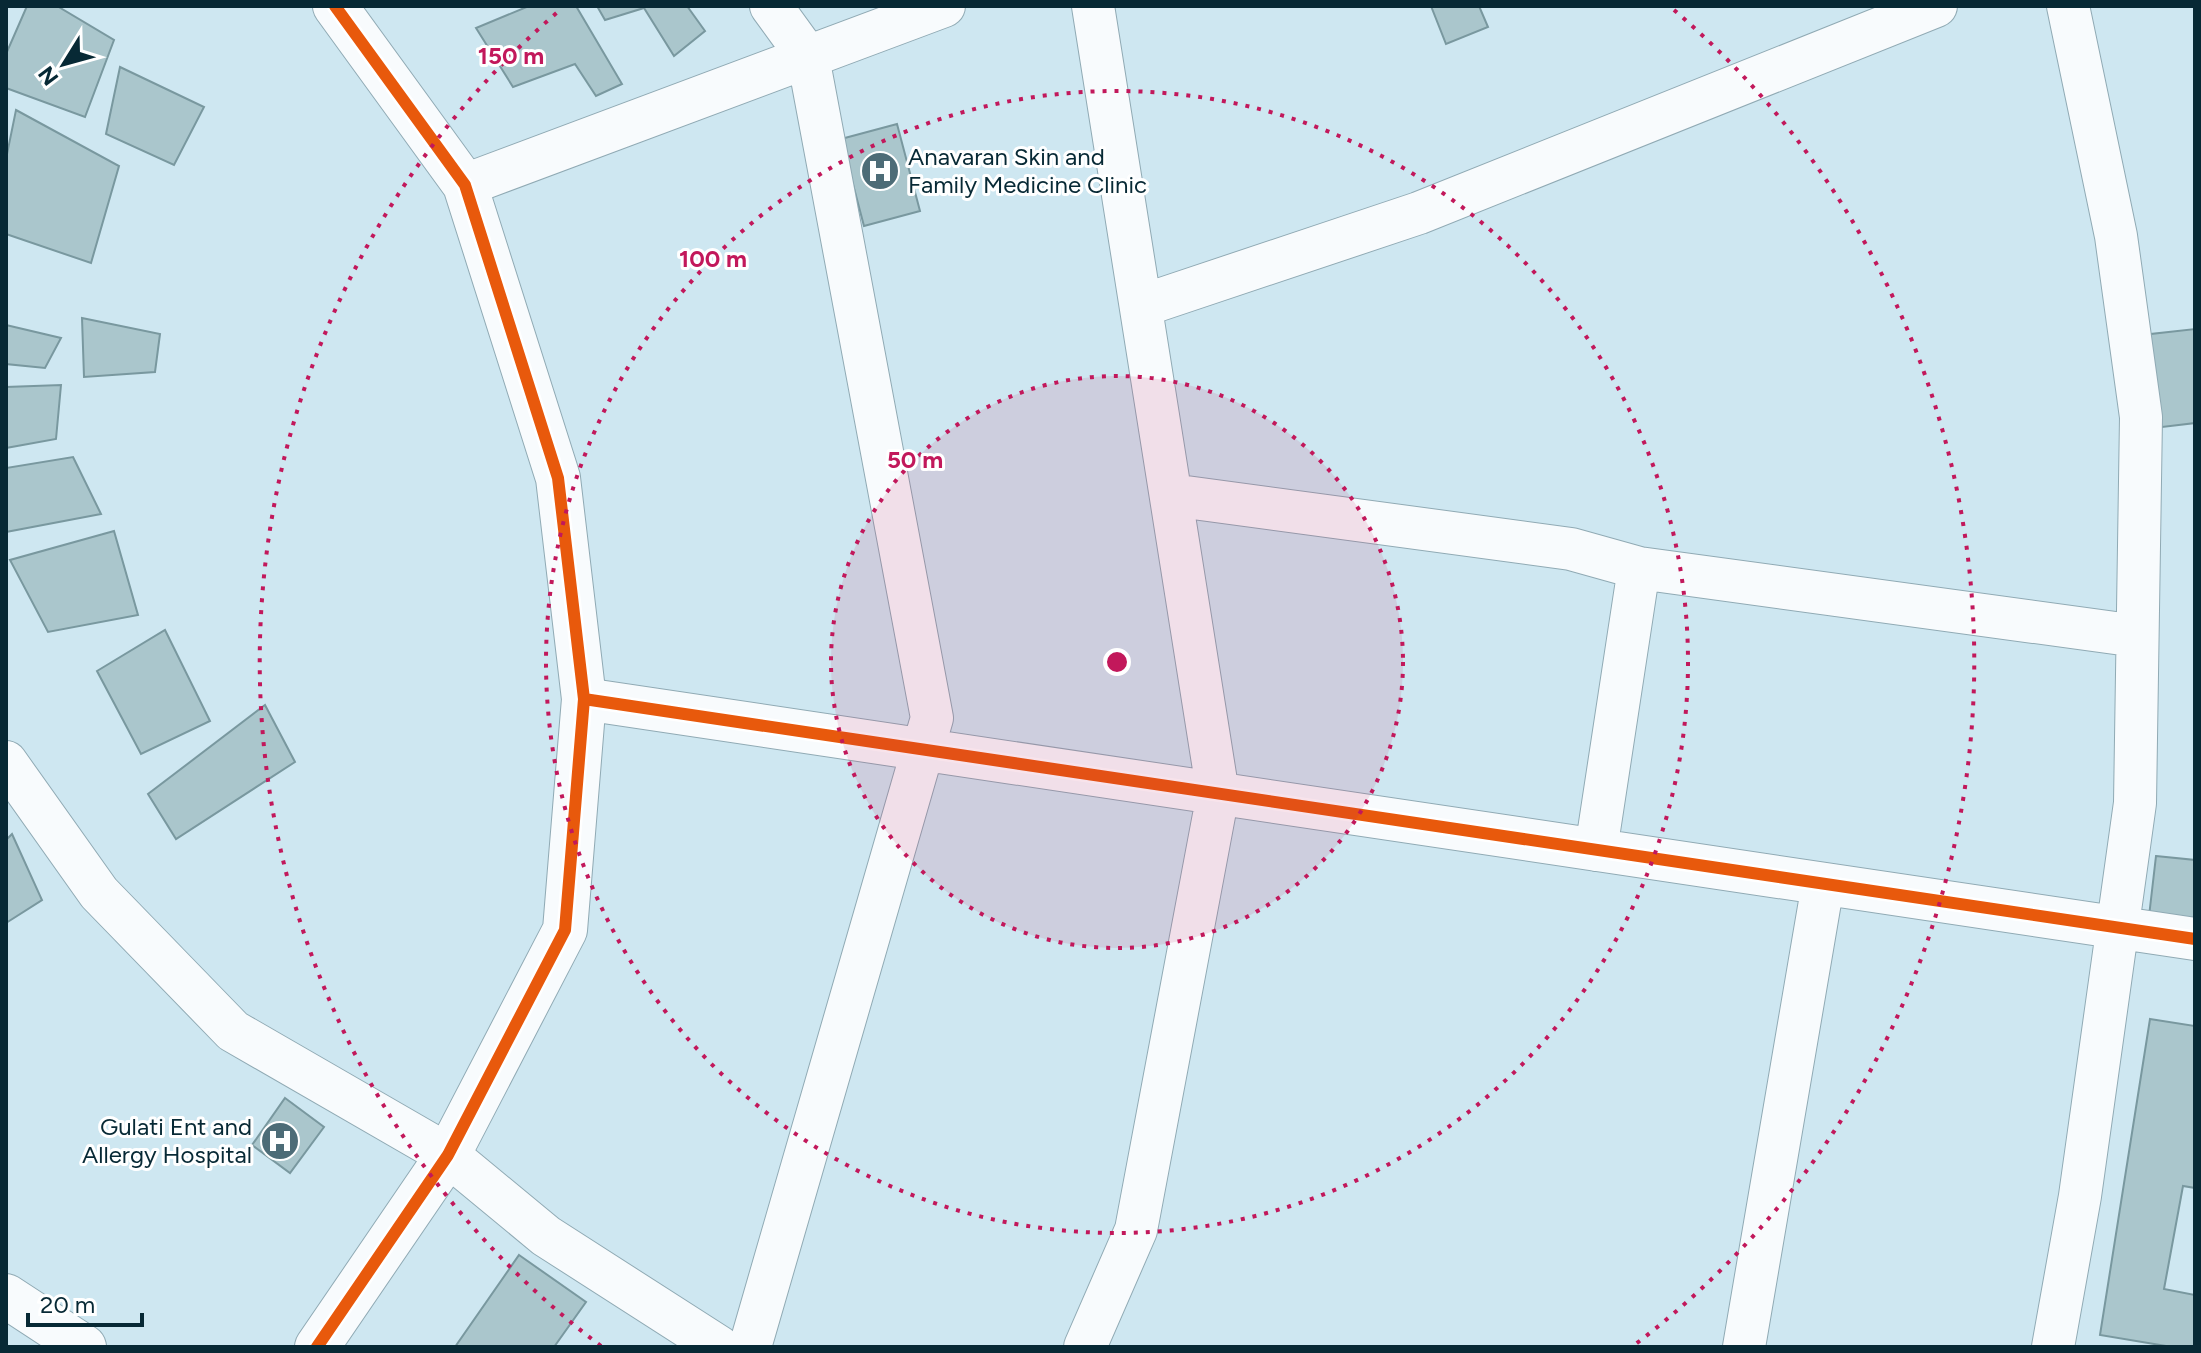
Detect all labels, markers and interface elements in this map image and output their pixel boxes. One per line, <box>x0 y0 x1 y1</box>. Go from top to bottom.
north arrow <box>24 24 104 104</box>
text: 150 m <box>478 41 544 70</box>
text: N <box>33 61 64 91</box>
place label: Anavaran Skin and Family Medicine Clinic <box>908 142 1147 199</box>
hospital icon: Anavaran Skin and Family Medicine Clinic <box>859 150 901 192</box>
text: 100 m <box>679 244 747 273</box>
text: 50 m <box>887 445 943 474</box>
centre of rings <box>1103 648 1131 676</box>
place label: Gulati Ent and Allergy Hospital <box>82 1112 252 1169</box>
hospital icon: Gulati Ent and Allergy Hospital <box>259 1120 301 1162</box>
scale bar <box>28 1277 142 1327</box>
text: 20 m <box>40 1290 95 1319</box>

